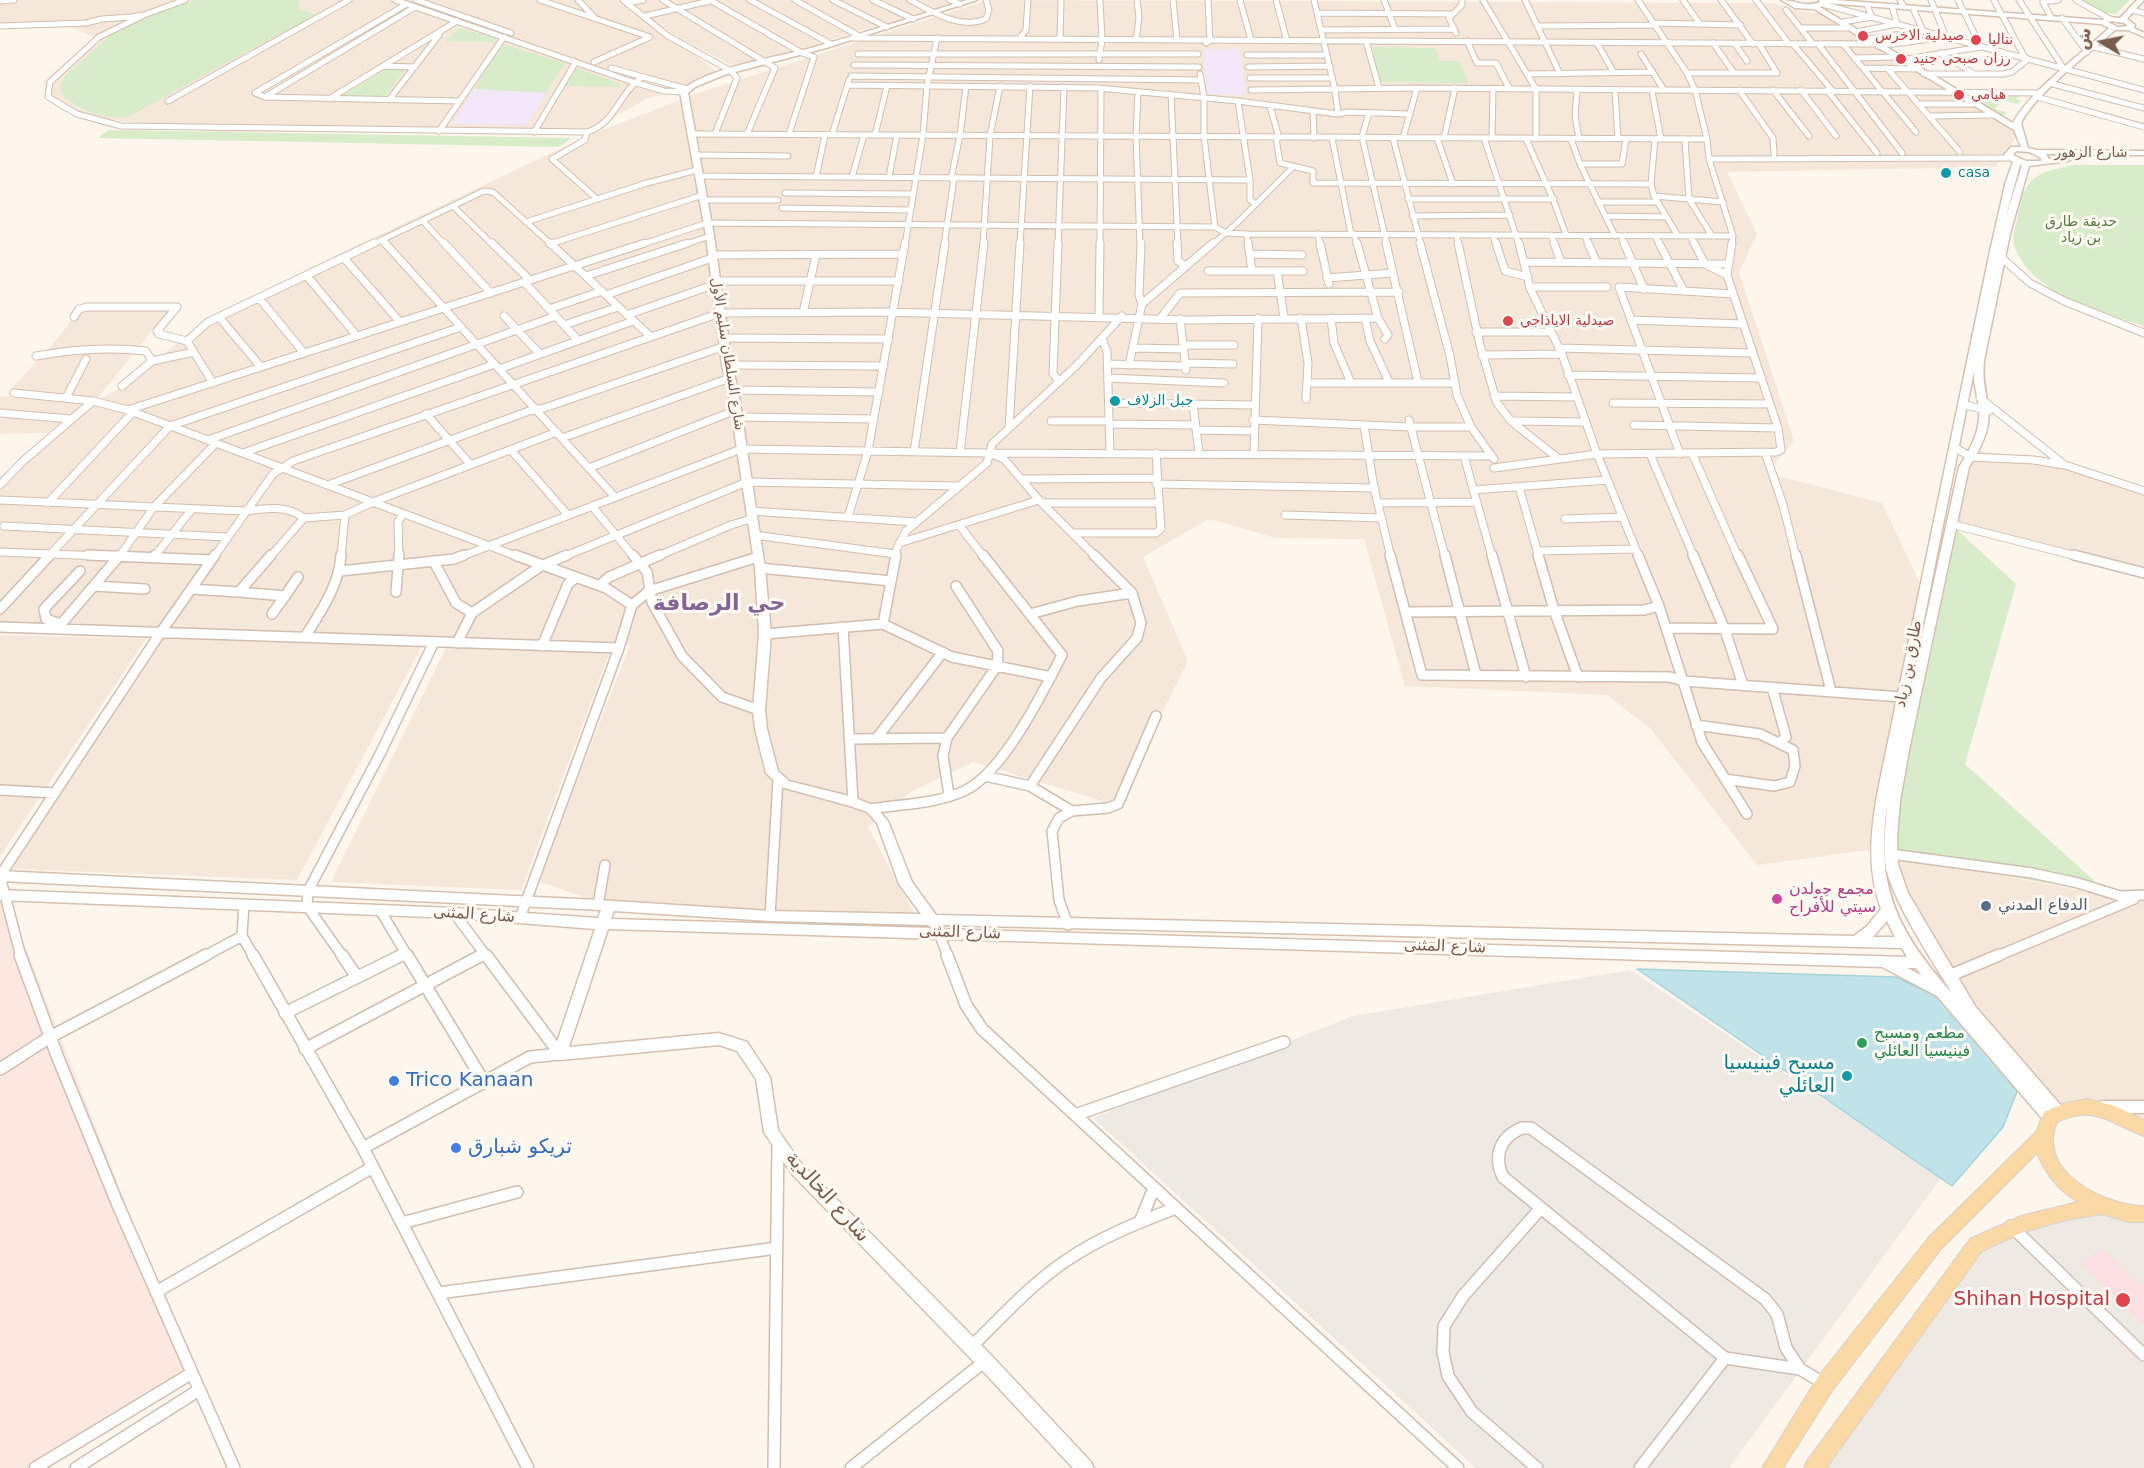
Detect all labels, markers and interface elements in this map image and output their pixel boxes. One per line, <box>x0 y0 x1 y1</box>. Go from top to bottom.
north arrow <box>2072 12 2132 72</box>
text: ش <box>2073 26 2095 51</box>
place label: صيدلية الاخرس <box>1875 28 1964 44</box>
marker: صيدلية الاخرس <box>1856 29 1870 43</box>
place label: نتاليا <box>1988 32 2013 48</box>
marker: نتاليا <box>1969 33 1983 47</box>
place label: رزان صبحي جنيد <box>1913 51 2011 67</box>
marker: رزان صبحي جنيد <box>1894 52 1908 66</box>
place label: هيامي <box>1971 87 2006 103</box>
marker: هيامي <box>1952 88 1966 102</box>
street label: شارع الزهور <box>2055 145 2127 161</box>
place label: casa <box>1958 165 1990 181</box>
marker: casa <box>1939 166 1953 180</box>
park label: حديقة طارق بن زياد <box>2045 214 2117 246</box>
street label: شارع السلطان سليم الأول <box>707 276 747 432</box>
place label: صيدلية الاياذاجي <box>1520 313 1614 329</box>
marker: صيدلية الاياذاجي <box>1501 314 1515 328</box>
place label: جبل الزلاف <box>1127 393 1193 409</box>
marker: جبل الزلاف <box>1108 394 1122 408</box>
district label: حي الرصافة <box>653 591 785 617</box>
street label: طارق بن زياد <box>1891 619 1927 709</box>
place label: مجمع جولدن سيتي للأفراح <box>1789 880 1876 918</box>
marker: مجمع جولدن سيتي للأفراح <box>1770 892 1784 906</box>
place label: الدفاع المدني <box>1998 896 2088 916</box>
marker: الدفاع المدني <box>1979 899 1993 913</box>
street label: شارع المثنى <box>432 903 516 927</box>
street label: شارع المثنى <box>919 922 1001 944</box>
street label: شارع المثنى <box>1404 936 1486 958</box>
place label: مطعم ومسبح فينيسيا العائلي <box>1874 1024 1970 1062</box>
marker: مطعم ومسبح فينيسيا العائلي <box>1855 1036 1869 1050</box>
place label: مسبح فينيسيا العائلي <box>1724 1052 1835 1099</box>
place label: Trico Kanaan <box>406 1069 534 1093</box>
marker: مسبح فينيسيا العائلي <box>1840 1069 1854 1083</box>
marker: Trico Kanaan <box>387 1074 401 1088</box>
place label: تريكو شبارق <box>468 1136 572 1160</box>
marker: تريكو شبارق <box>449 1141 463 1155</box>
street label: شارع الخالدية <box>780 1146 874 1248</box>
place label: Shihan Hospital <box>1954 1288 2110 1312</box>
marker: Shihan Hospital <box>2114 1291 2132 1309</box>

